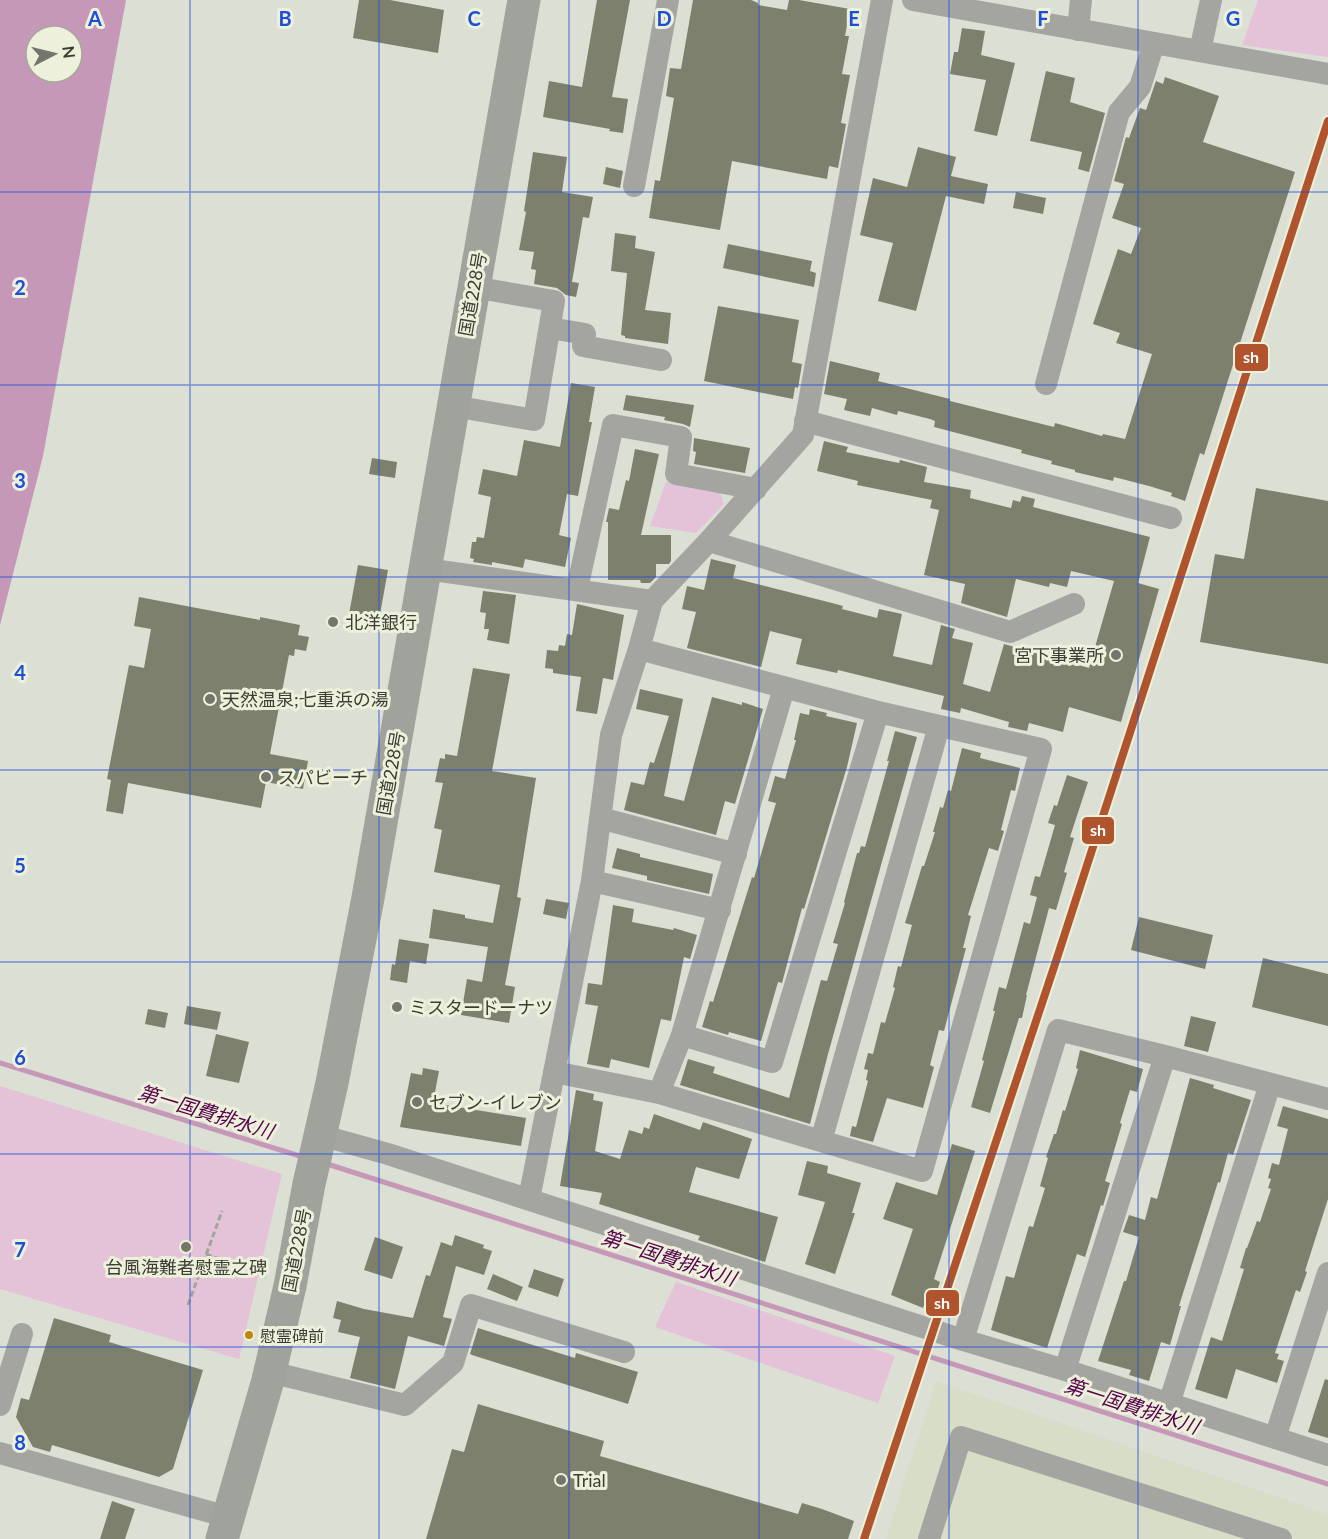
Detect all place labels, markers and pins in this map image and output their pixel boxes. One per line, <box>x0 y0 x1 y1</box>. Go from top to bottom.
place label: 北洋銀行 <box>345 611 417 633</box>
marker: 北洋銀行 <box>326 615 340 629</box>
place label: 宮下事業所 <box>1014 644 1104 666</box>
marker: 宮下事業所 <box>1109 648 1123 662</box>
place label: 天然温泉;七重浜の湯 <box>222 688 389 710</box>
marker: 天然温泉;七重浜の湯 <box>203 692 217 706</box>
place label: スパビーチ <box>278 766 368 788</box>
marker: スパビーチ <box>259 770 273 784</box>
place label: ミスタードーナツ <box>409 996 553 1018</box>
marker: ミスタードーナツ <box>390 1000 404 1014</box>
place label: セブン-イレブン <box>429 1091 562 1113</box>
marker: セブン-イレブン <box>410 1095 424 1109</box>
marker: 台風海難者慰霊之碑 <box>179 1240 193 1254</box>
place label: 台風海難者慰霊之碑 <box>105 1256 267 1278</box>
place label: 慰霊碑前 <box>260 1326 324 1345</box>
marker: 慰霊碑前 <box>243 1329 255 1341</box>
place label: Trial <box>573 1469 606 1491</box>
marker: Trial <box>554 1473 568 1487</box>

